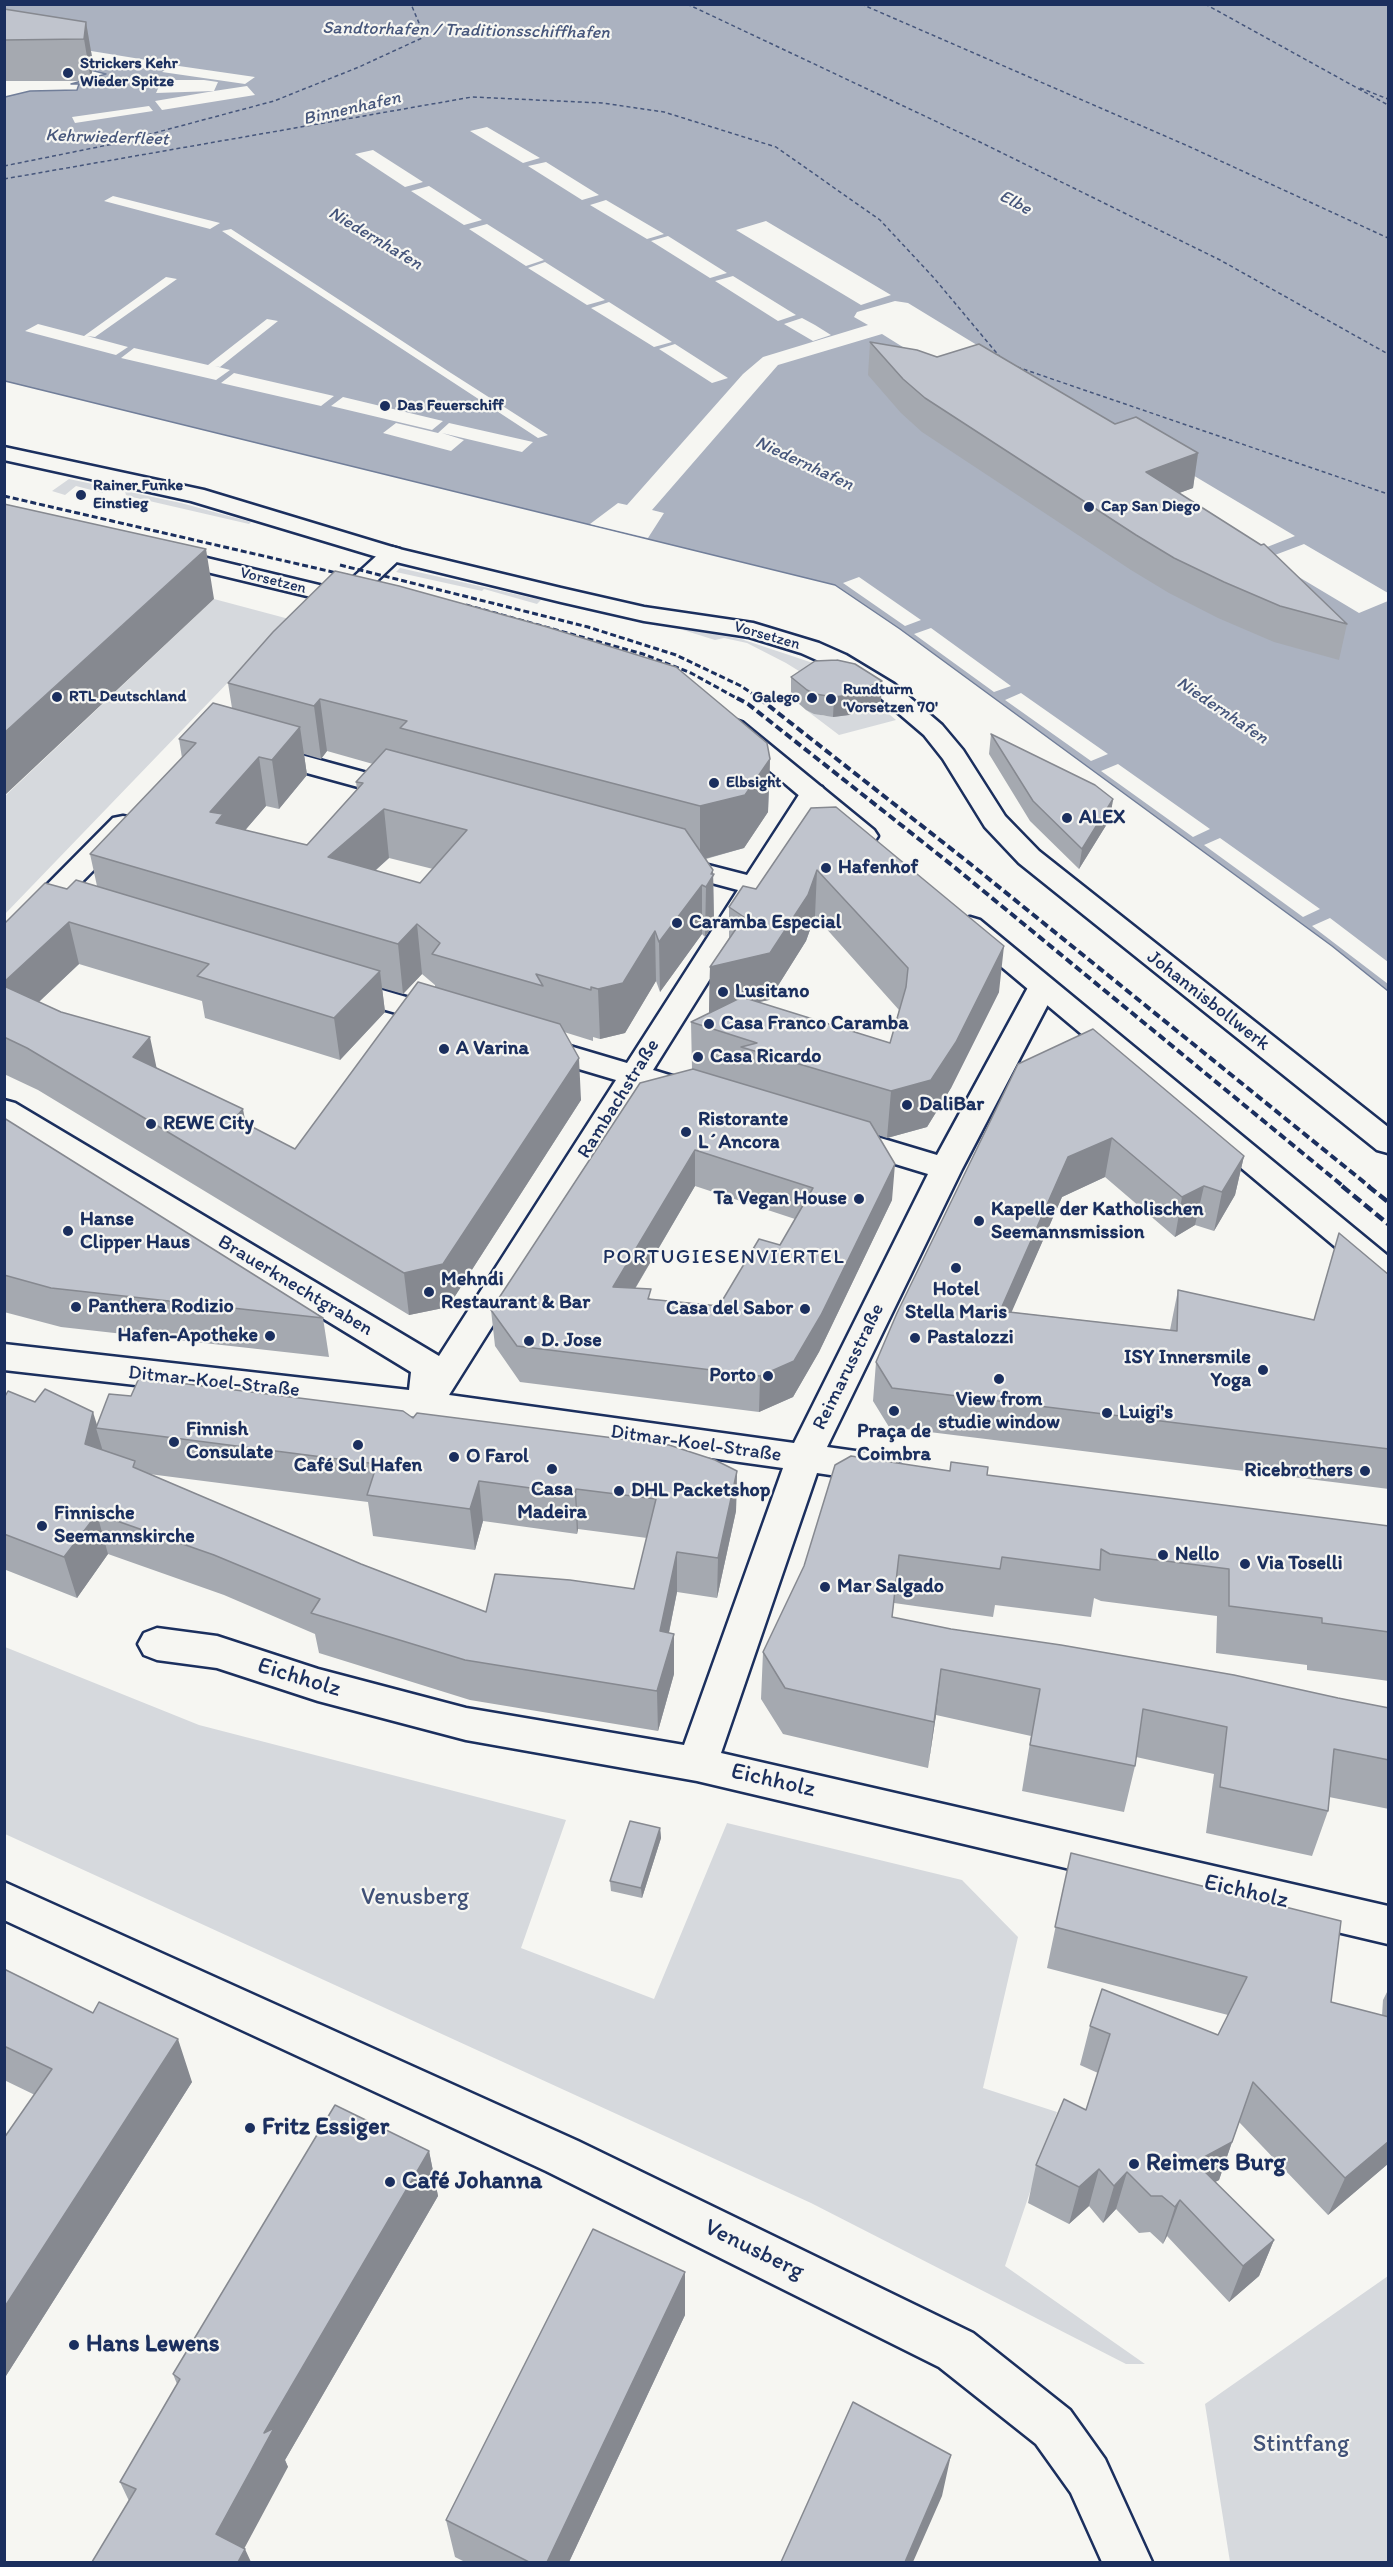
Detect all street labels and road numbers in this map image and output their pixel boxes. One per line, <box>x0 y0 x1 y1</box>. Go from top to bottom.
street label: Vorsetzen <box>238 563 308 599</box>
street label: Vorsetzen <box>732 617 802 655</box>
street label: Johannisbollwerk <box>1142 946 1274 1056</box>
street label: Rambachstraße <box>573 1035 665 1163</box>
street label: Brauerknechtgraben <box>213 1230 377 1342</box>
street label: Reimarusstraße <box>808 1300 890 1434</box>
street label: Ditmar-Koel-Straße <box>127 1361 301 1403</box>
street label: Ditmar-Koel-Straße <box>609 1420 783 1468</box>
street label: Eichholz <box>254 1652 344 1704</box>
street label: Eichholz <box>728 1757 818 1805</box>
street label: Eichholz <box>1201 1868 1291 1916</box>
street label: Venusberg <box>699 2213 809 2287</box>

